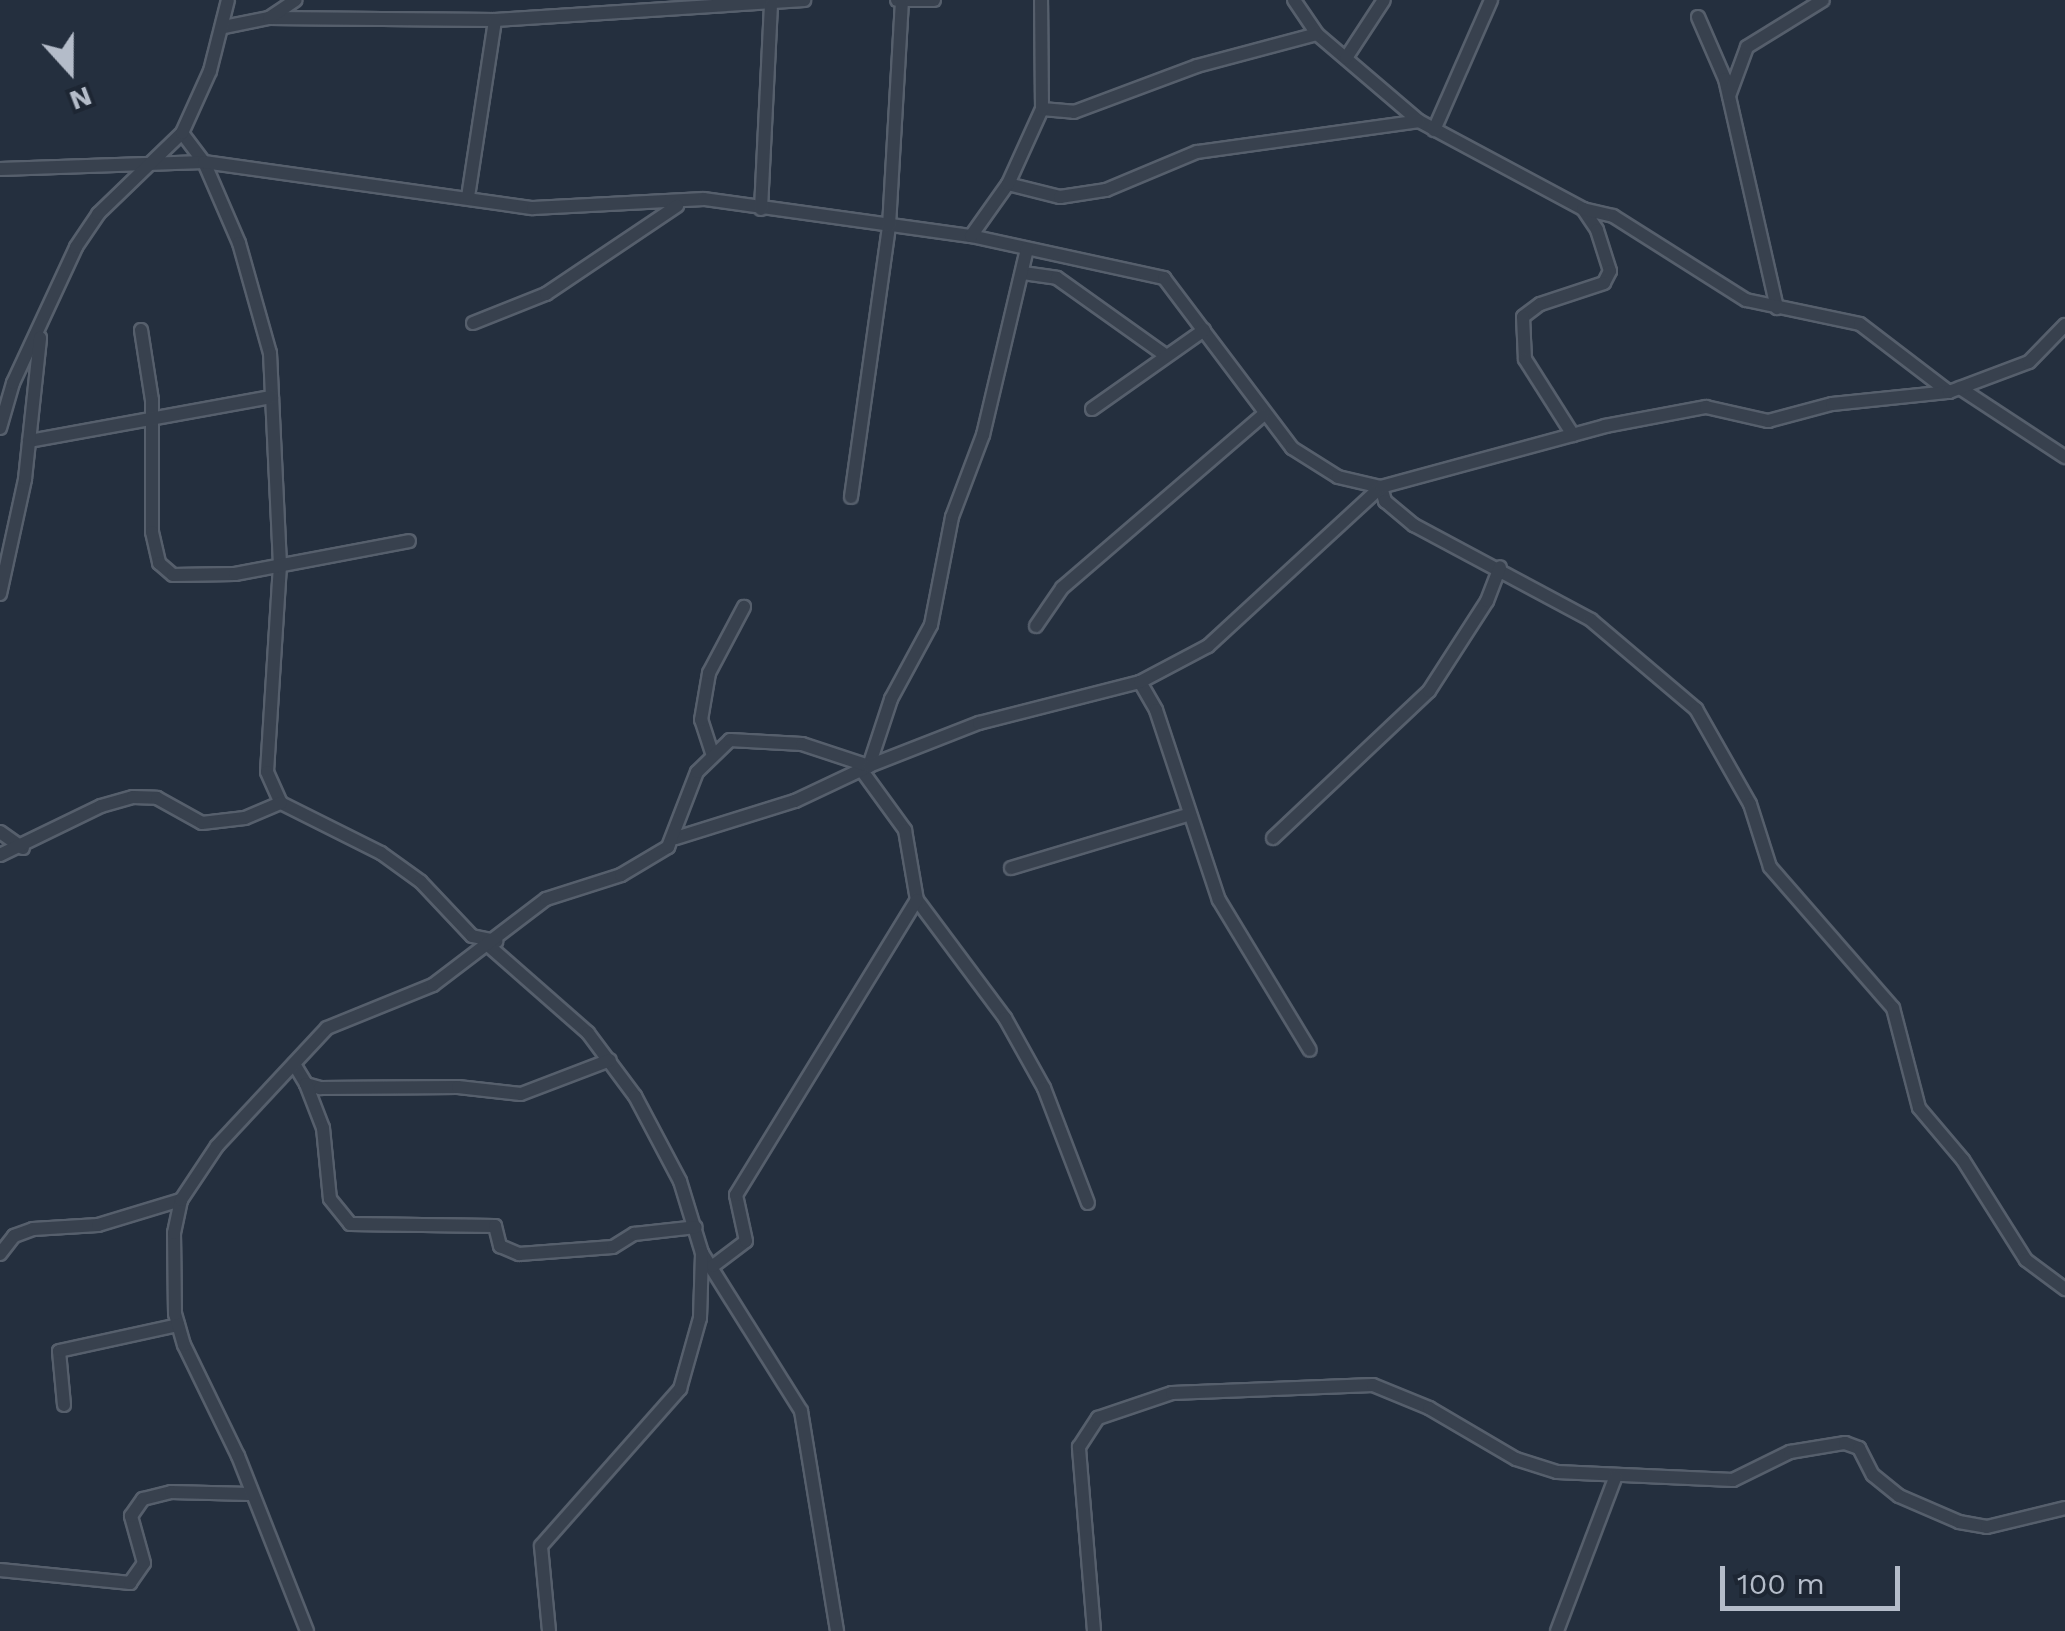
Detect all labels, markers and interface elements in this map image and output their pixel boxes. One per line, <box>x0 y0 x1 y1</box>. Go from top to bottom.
north arrow <box>20 20 120 120</box>
text: N <box>65 79 97 118</box>
scale bar <box>1725 1546 1905 1608</box>
text: 100 m <box>1737 1566 1825 1601</box>

